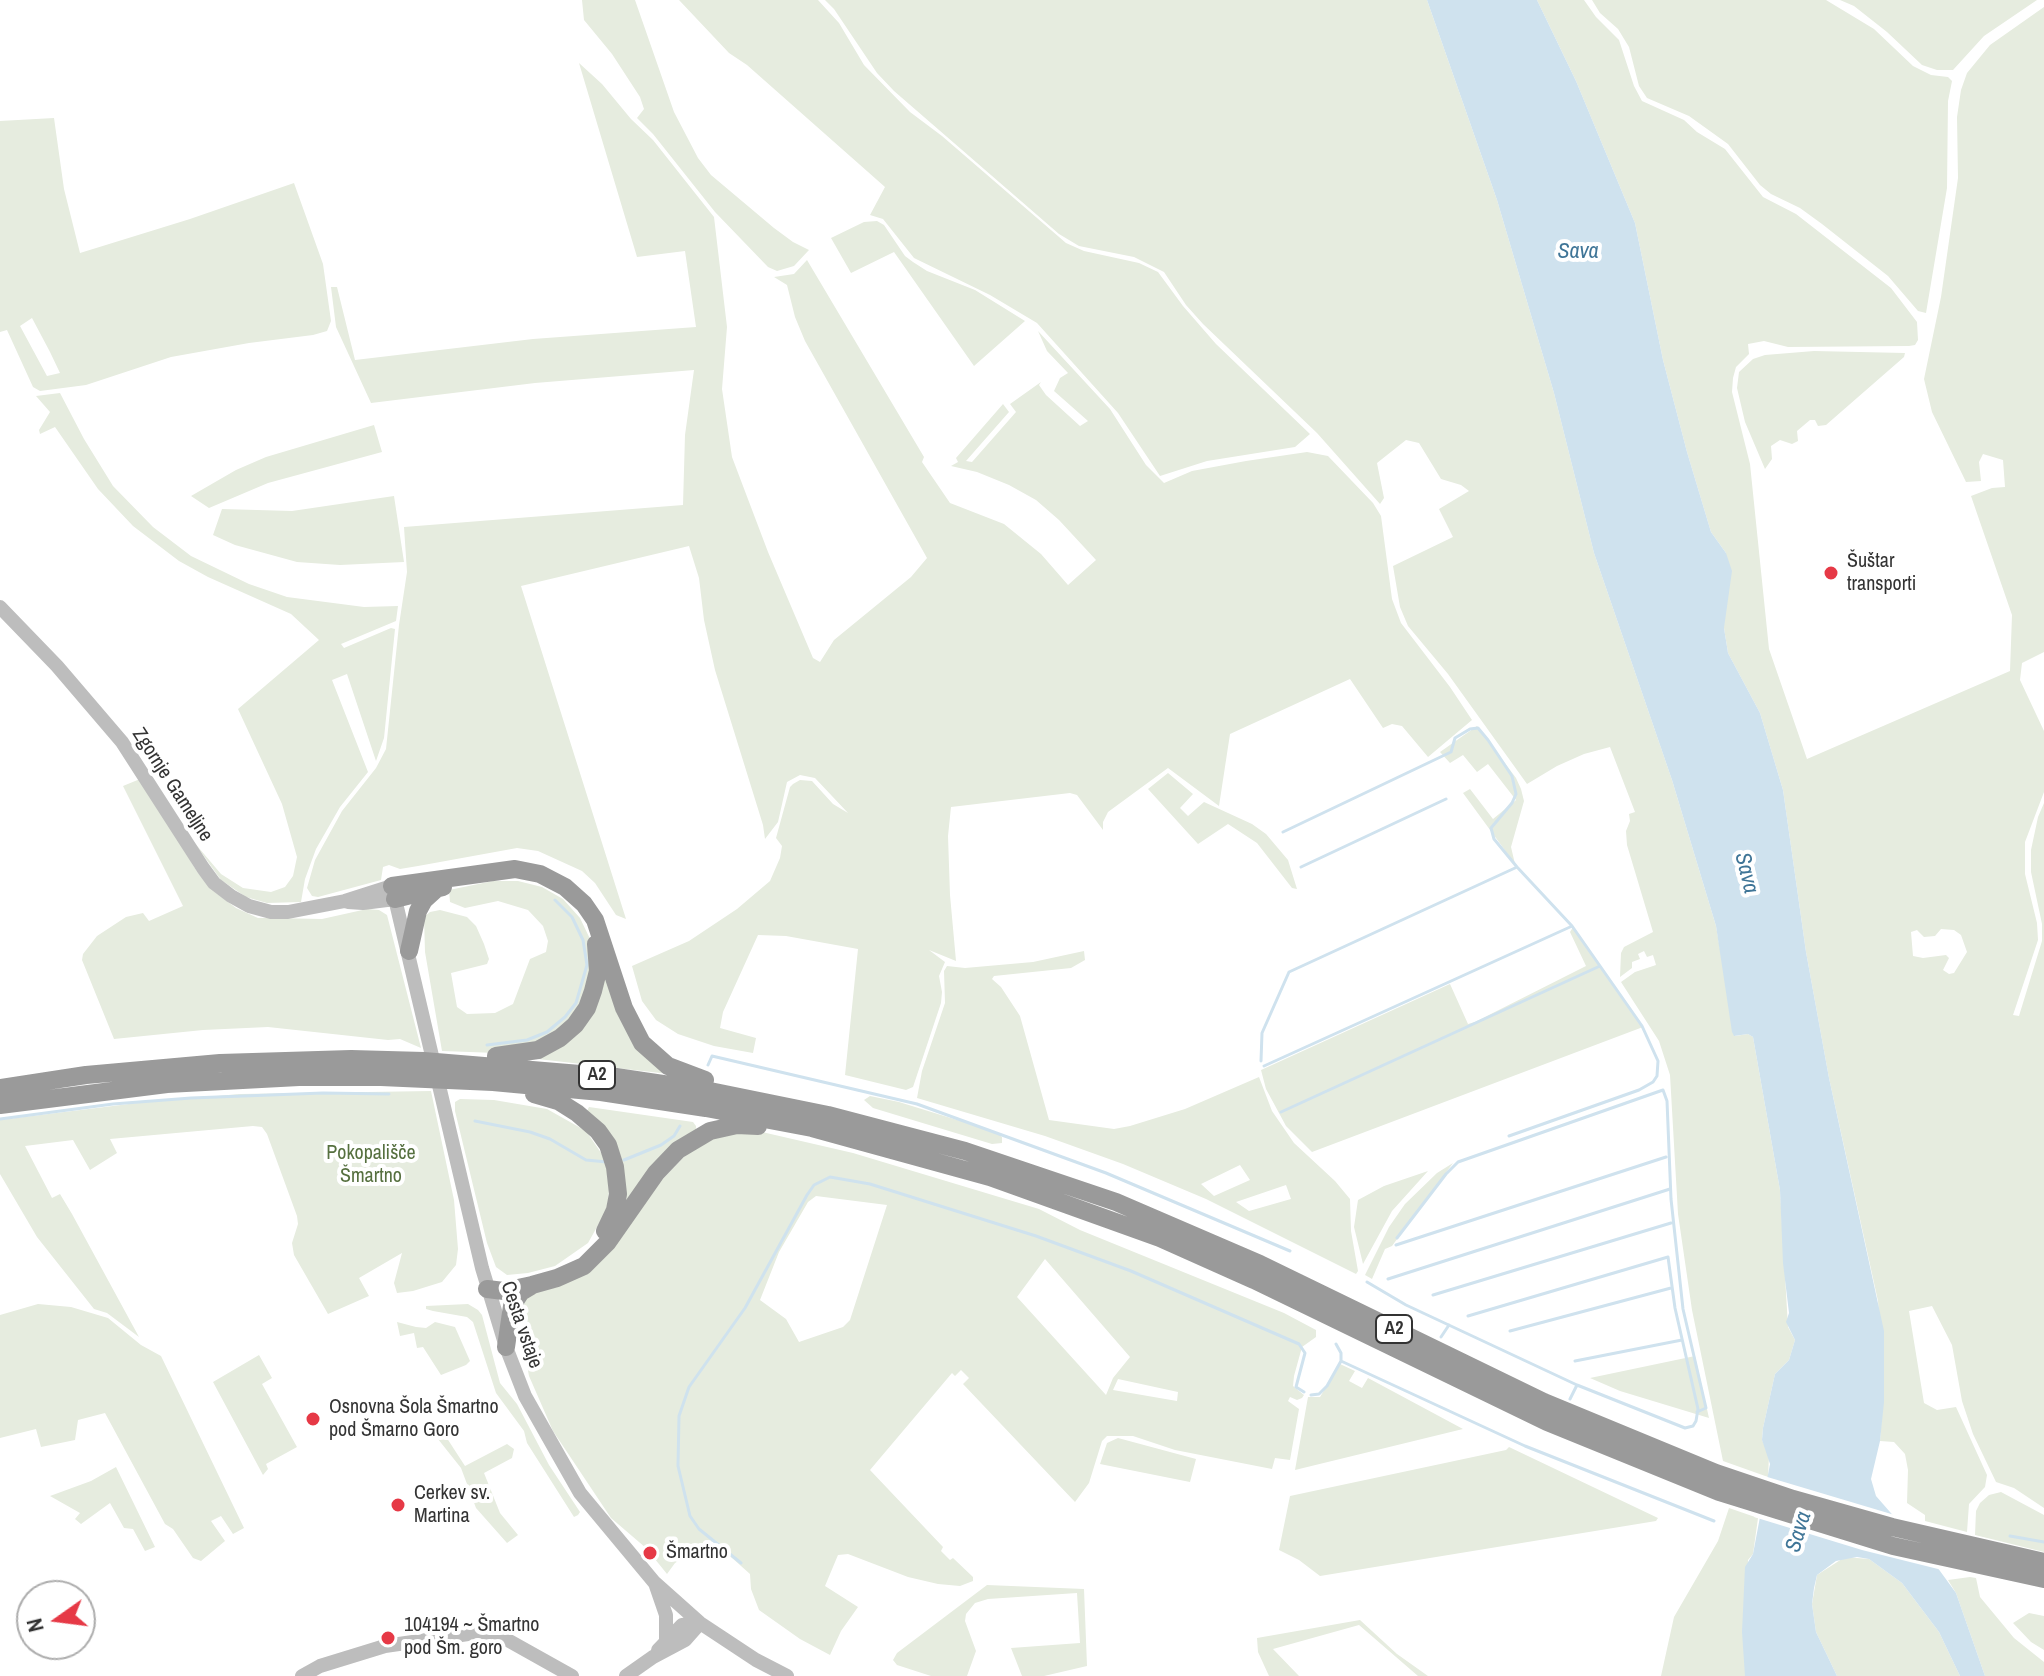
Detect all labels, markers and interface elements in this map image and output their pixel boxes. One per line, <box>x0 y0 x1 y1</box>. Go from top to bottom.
water label: Sava <box>1557 239 1599 265</box>
place label: Šuštar transporti <box>1847 550 1916 597</box>
marker: Šuštar transporti <box>1822 564 1840 582</box>
street label: Zgornje Gameljne <box>126 724 218 846</box>
water label: Sava <box>1728 850 1764 896</box>
road number: A2 <box>579 1061 615 1089</box>
park label: Pokopališče Šmartno <box>326 1142 416 1189</box>
street label: Cesta vstaje <box>495 1278 547 1372</box>
road number: A2 <box>1376 1315 1412 1343</box>
place label: Osnovna Šola Šmartno pod Šmarno Goro <box>329 1396 499 1443</box>
marker: Osnovna Šola Šmartno pod Šmarno Goro <box>304 1410 322 1428</box>
place label: Cerkev sv. Martina <box>414 1482 490 1529</box>
marker: Cerkev sv. Martina <box>389 1496 407 1514</box>
water label: Sava <box>1780 1508 1818 1556</box>
place label: Šmartno <box>666 1541 728 1565</box>
marker: Šmartno <box>641 1544 659 1562</box>
north arrow <box>16 1580 96 1660</box>
place label: 104194 ~ Šmartno pod Šm. goro <box>404 1614 539 1661</box>
text: N <box>19 1615 51 1635</box>
marker: 104194 ~ Šmartno pod Šm. goro <box>379 1629 397 1647</box>

